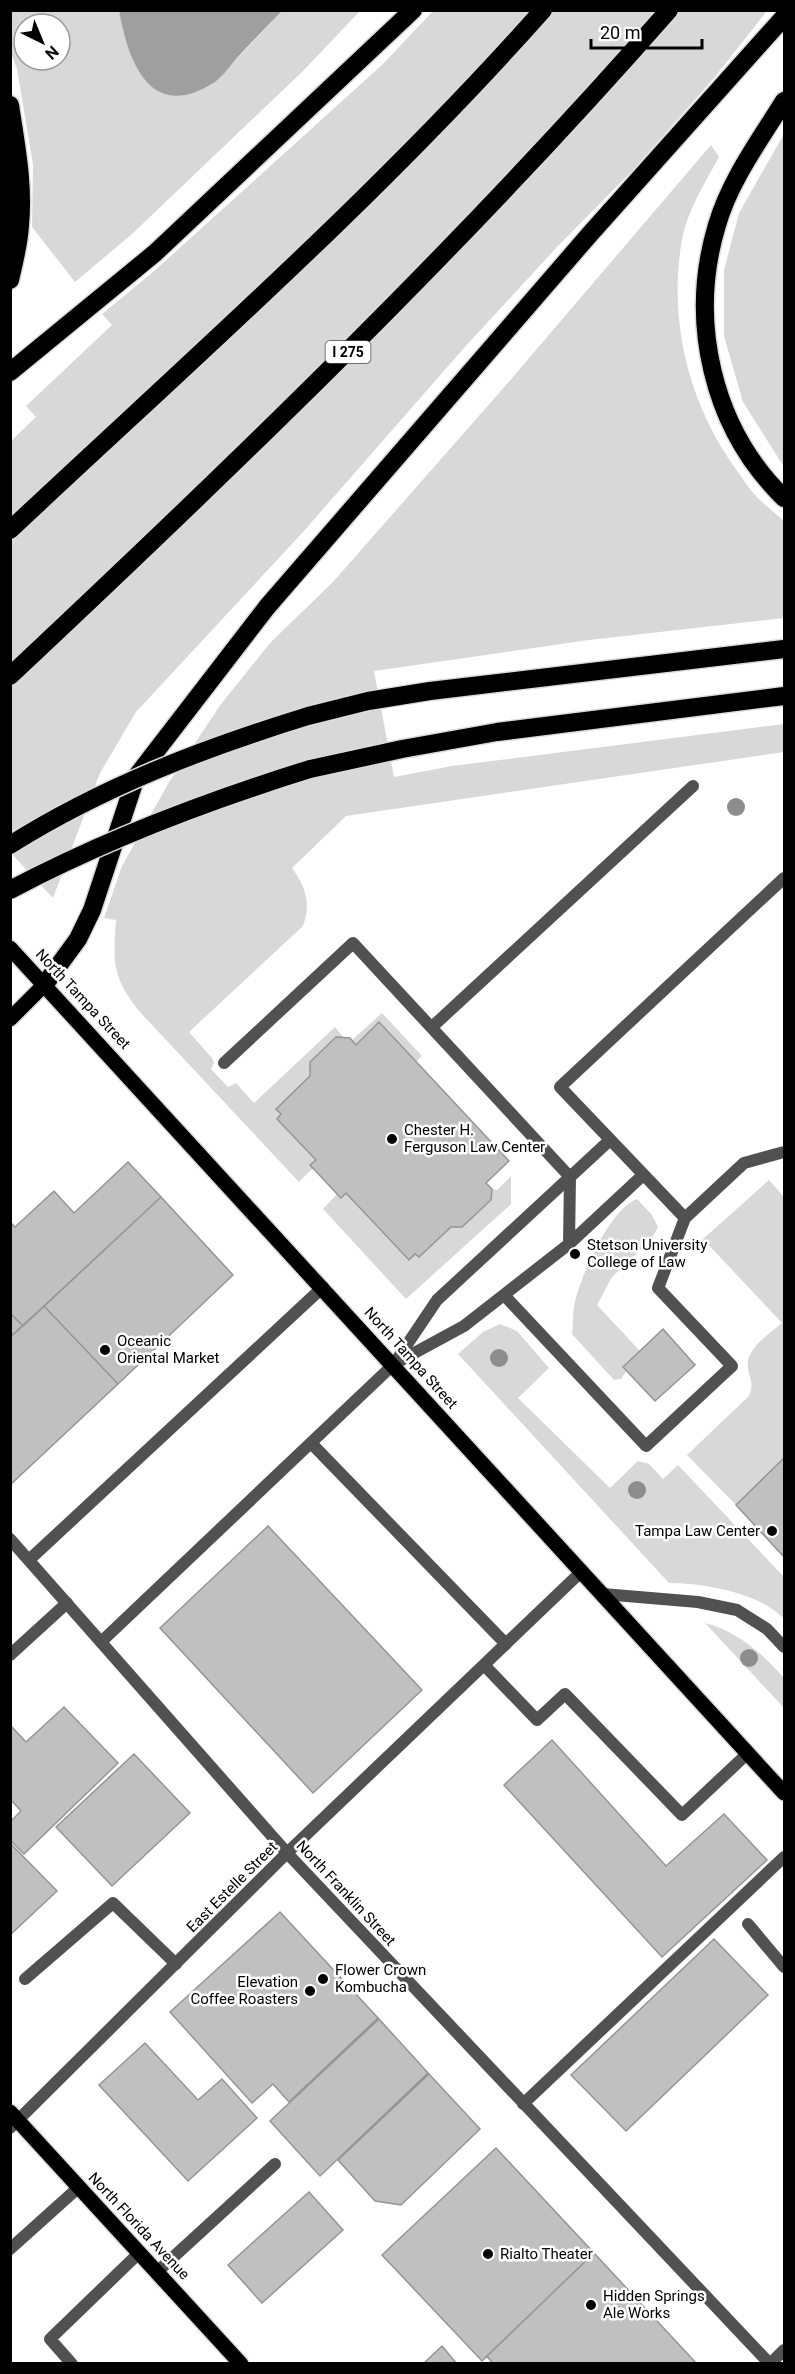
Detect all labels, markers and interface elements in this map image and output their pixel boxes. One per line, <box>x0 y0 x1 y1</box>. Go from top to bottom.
north arrow <box>12 12 72 72</box>
scale bar <box>591 12 702 50</box>
text: 20 m <box>600 22 640 43</box>
text: N <box>41 42 62 63</box>
road number: I 275 <box>326 341 370 363</box>
street label: North Tampa Street <box>32 945 134 1053</box>
place label: Chester H. Ferguson Law Center <box>404 1121 545 1156</box>
marker: Chester H. Ferguson Law Center <box>385 1132 399 1146</box>
place label: Stetson University College of Law <box>587 1236 707 1271</box>
marker: Stetson University College of Law <box>568 1247 582 1261</box>
street label: North Tampa Street <box>361 1303 461 1413</box>
place label: Oceanic Oriental Market <box>117 1332 219 1367</box>
marker: Oceanic Oriental Market <box>98 1343 112 1357</box>
place label: Tampa Law Center <box>635 1522 760 1540</box>
marker: Tampa Law Center <box>765 1524 779 1538</box>
street label: North Franklin Street <box>293 1837 399 1949</box>
street label: East Estelle Street <box>183 1838 281 1936</box>
place label: Flower Crown Kombucha <box>335 1961 426 1996</box>
marker: Flower Crown Kombucha <box>316 1972 330 1986</box>
place label: Elevation Coffee Roasters <box>190 1973 298 2008</box>
marker: Elevation Coffee Roasters <box>303 1984 317 1998</box>
street label: North Florida Avenue <box>85 2169 193 2283</box>
place label: Rialto Theater <box>500 2245 593 2263</box>
marker: Rialto Theater <box>481 2247 495 2261</box>
place label: Hidden Springs Ale Works <box>603 2287 705 2322</box>
marker: Hidden Springs Ale Works <box>584 2298 598 2312</box>

